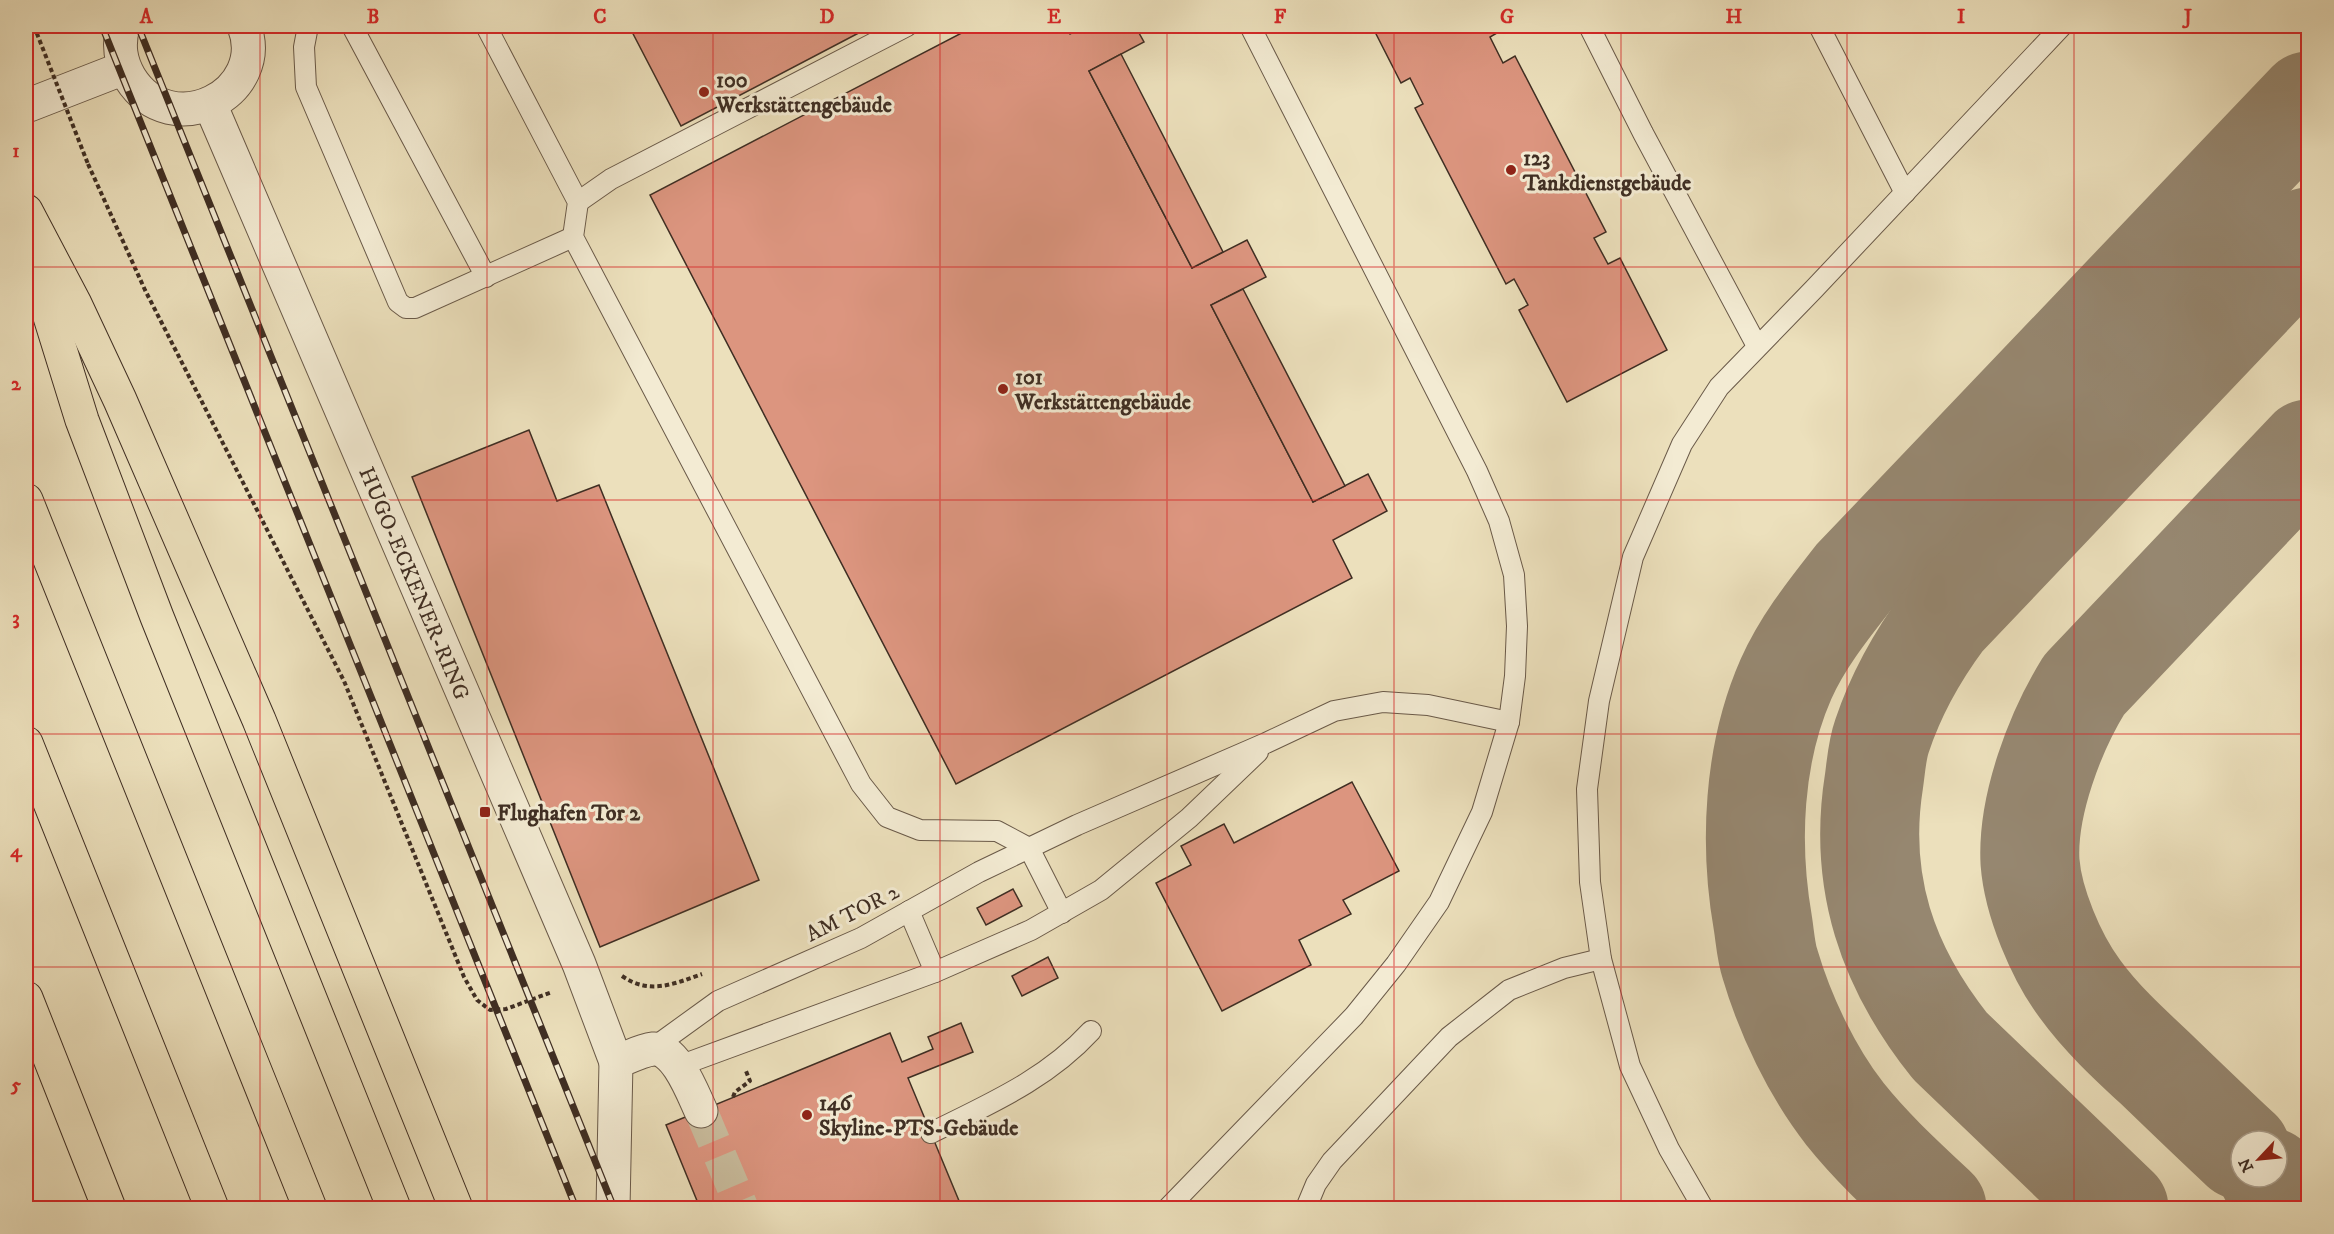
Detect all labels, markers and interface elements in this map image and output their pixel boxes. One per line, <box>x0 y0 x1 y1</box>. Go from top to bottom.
text: A <box>139 5 154 30</box>
text: B <box>367 5 379 30</box>
text: C <box>593 5 607 30</box>
text: D <box>820 5 835 30</box>
text: E <box>1047 5 1061 30</box>
text: F <box>1274 5 1287 30</box>
text: G <box>1500 5 1514 30</box>
text: H <box>1726 5 1743 30</box>
text: I <box>1957 5 1965 30</box>
text: J <box>2182 5 2192 30</box>
place label: 100 Werkstättengebäude <box>715 67 892 119</box>
marker: 100 Werkstättengebäude <box>697 85 711 99</box>
text: 1 <box>12 139 20 164</box>
place label: 123 Tankdienstgebäude <box>1522 145 1691 197</box>
marker: 123 Tankdienstgebäude <box>1504 163 1518 177</box>
place label: 101 Werkstättengebäude <box>1014 364 1191 416</box>
text: 2 <box>11 372 22 397</box>
marker: 101 Werkstättengebäude <box>996 382 1010 396</box>
street label: HUGO-ECKENER-RING <box>352 463 475 704</box>
text: 3 <box>12 606 20 631</box>
place label: Flughafen Tor 2 <box>497 800 641 827</box>
marker: Flughafen Tor 2 <box>478 805 492 819</box>
text: 4 <box>10 839 23 864</box>
street label: AM TOR 2 <box>802 878 904 948</box>
text: 5 <box>10 1073 21 1098</box>
place label: 146 Skyline-PTS-Gebäude <box>819 1090 1018 1142</box>
marker: 146 Skyline-PTS-Gebäude <box>800 1108 814 1122</box>
north arrow <box>2229 1129 2289 1189</box>
text: N <box>2235 1155 2258 1175</box>

